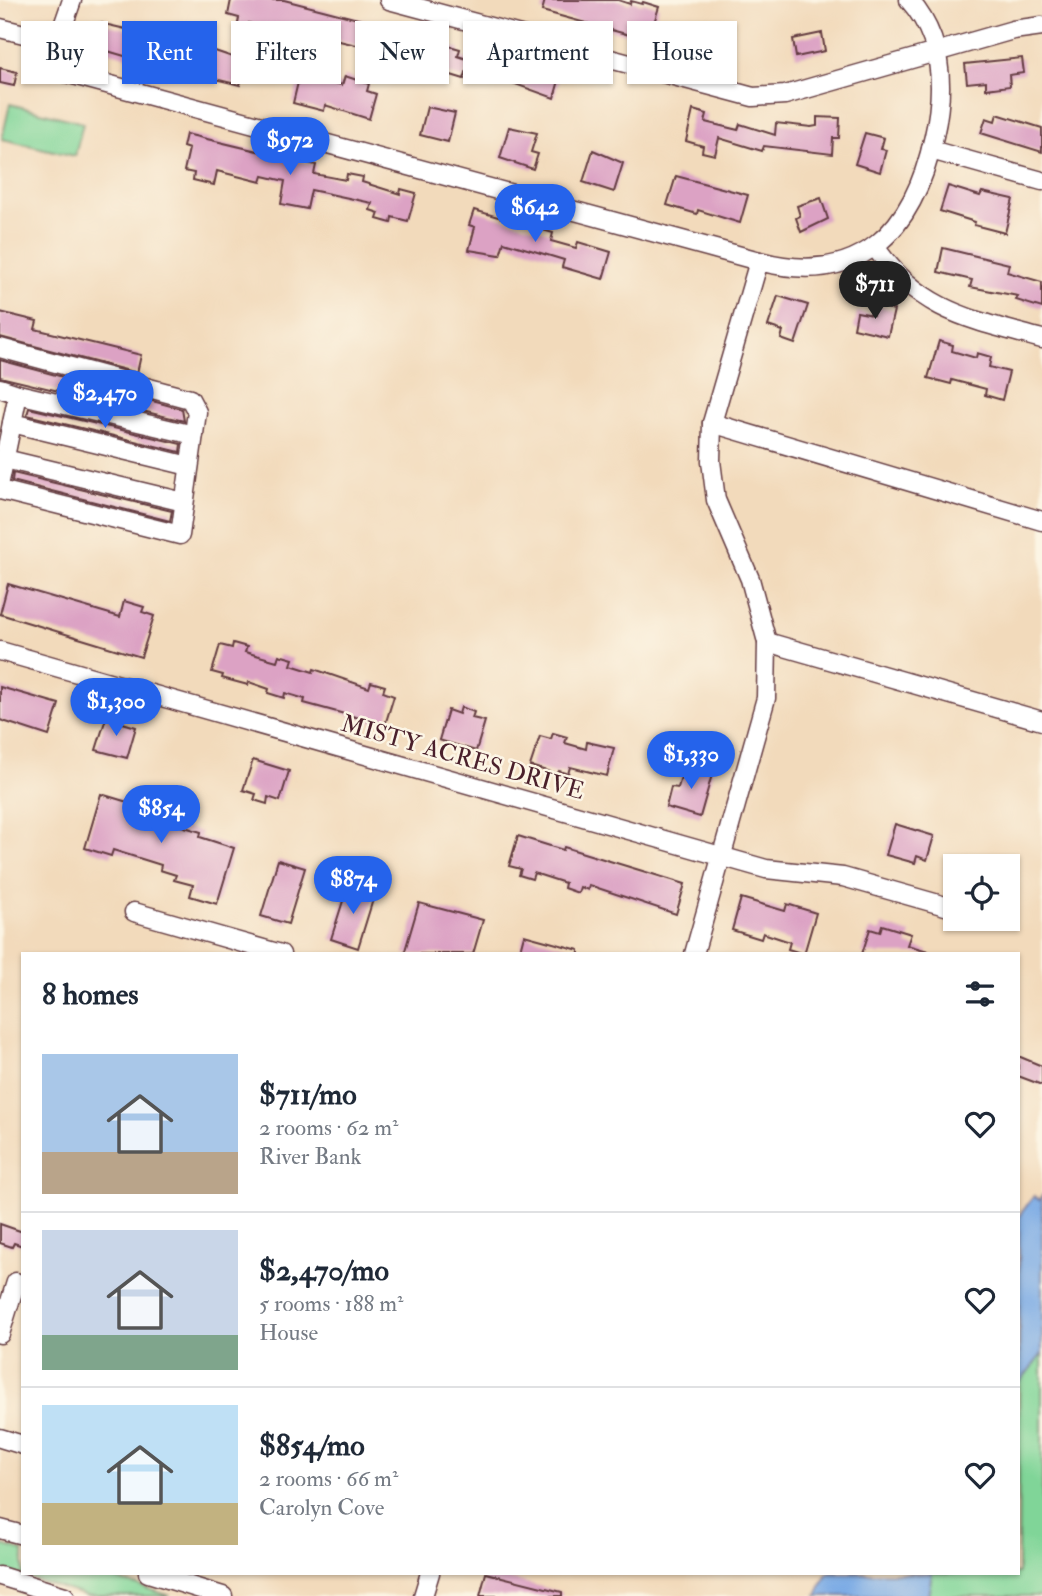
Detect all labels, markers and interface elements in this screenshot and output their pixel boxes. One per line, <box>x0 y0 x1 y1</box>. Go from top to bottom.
chip: Buy <box>21 21 108 84</box>
chip: Rent <box>122 21 217 84</box>
chip: Filters <box>231 21 341 84</box>
chip: New <box>355 21 449 84</box>
chip: Apartment <box>463 21 613 84</box>
chip: House <box>627 21 737 84</box>
pin: $972 <box>249 118 331 177</box>
text: $972 <box>266 125 314 154</box>
pin: $642 <box>494 184 576 244</box>
text: $642 <box>511 192 559 221</box>
pin: $711 <box>834 262 916 321</box>
text: $711 <box>855 269 895 298</box>
pin: $2,470 <box>48 370 162 430</box>
text: $2,470 <box>73 378 137 407</box>
pin: $1,300 <box>59 678 173 738</box>
text: $1,300 <box>86 686 146 715</box>
street label: MISTY ACRES DRIVE <box>338 708 588 807</box>
pin: $1,330 <box>634 732 748 791</box>
text: $1,330 <box>663 739 719 768</box>
pin: $854 <box>120 786 202 845</box>
text: $854 <box>138 793 184 822</box>
map controls <box>943 854 1020 931</box>
button: locate <box>943 854 1020 931</box>
pin: $874 <box>312 856 394 916</box>
text: $874 <box>330 864 376 893</box>
icon: filters <box>961 975 999 1013</box>
text: 8 homes <box>42 976 139 1013</box>
text: $711/mo <box>259 1076 357 1113</box>
icon: home <box>98 1082 182 1166</box>
icon: heart <box>961 1105 999 1143</box>
text: 2 rooms · 62 m² <box>259 1113 398 1142</box>
text: River Bank <box>259 1142 362 1171</box>
text: $2,470/mo <box>259 1252 389 1289</box>
icon: home <box>98 1258 182 1342</box>
icon: heart <box>961 1281 999 1319</box>
text: 5 rooms · 188 m² <box>259 1289 403 1318</box>
text: House <box>259 1318 318 1347</box>
text: $854/mo <box>259 1427 365 1464</box>
icon: home <box>98 1433 182 1517</box>
icon: heart <box>961 1456 999 1494</box>
text: 2 rooms · 66 m² <box>259 1464 398 1493</box>
text: Carolyn Cove <box>259 1493 384 1522</box>

